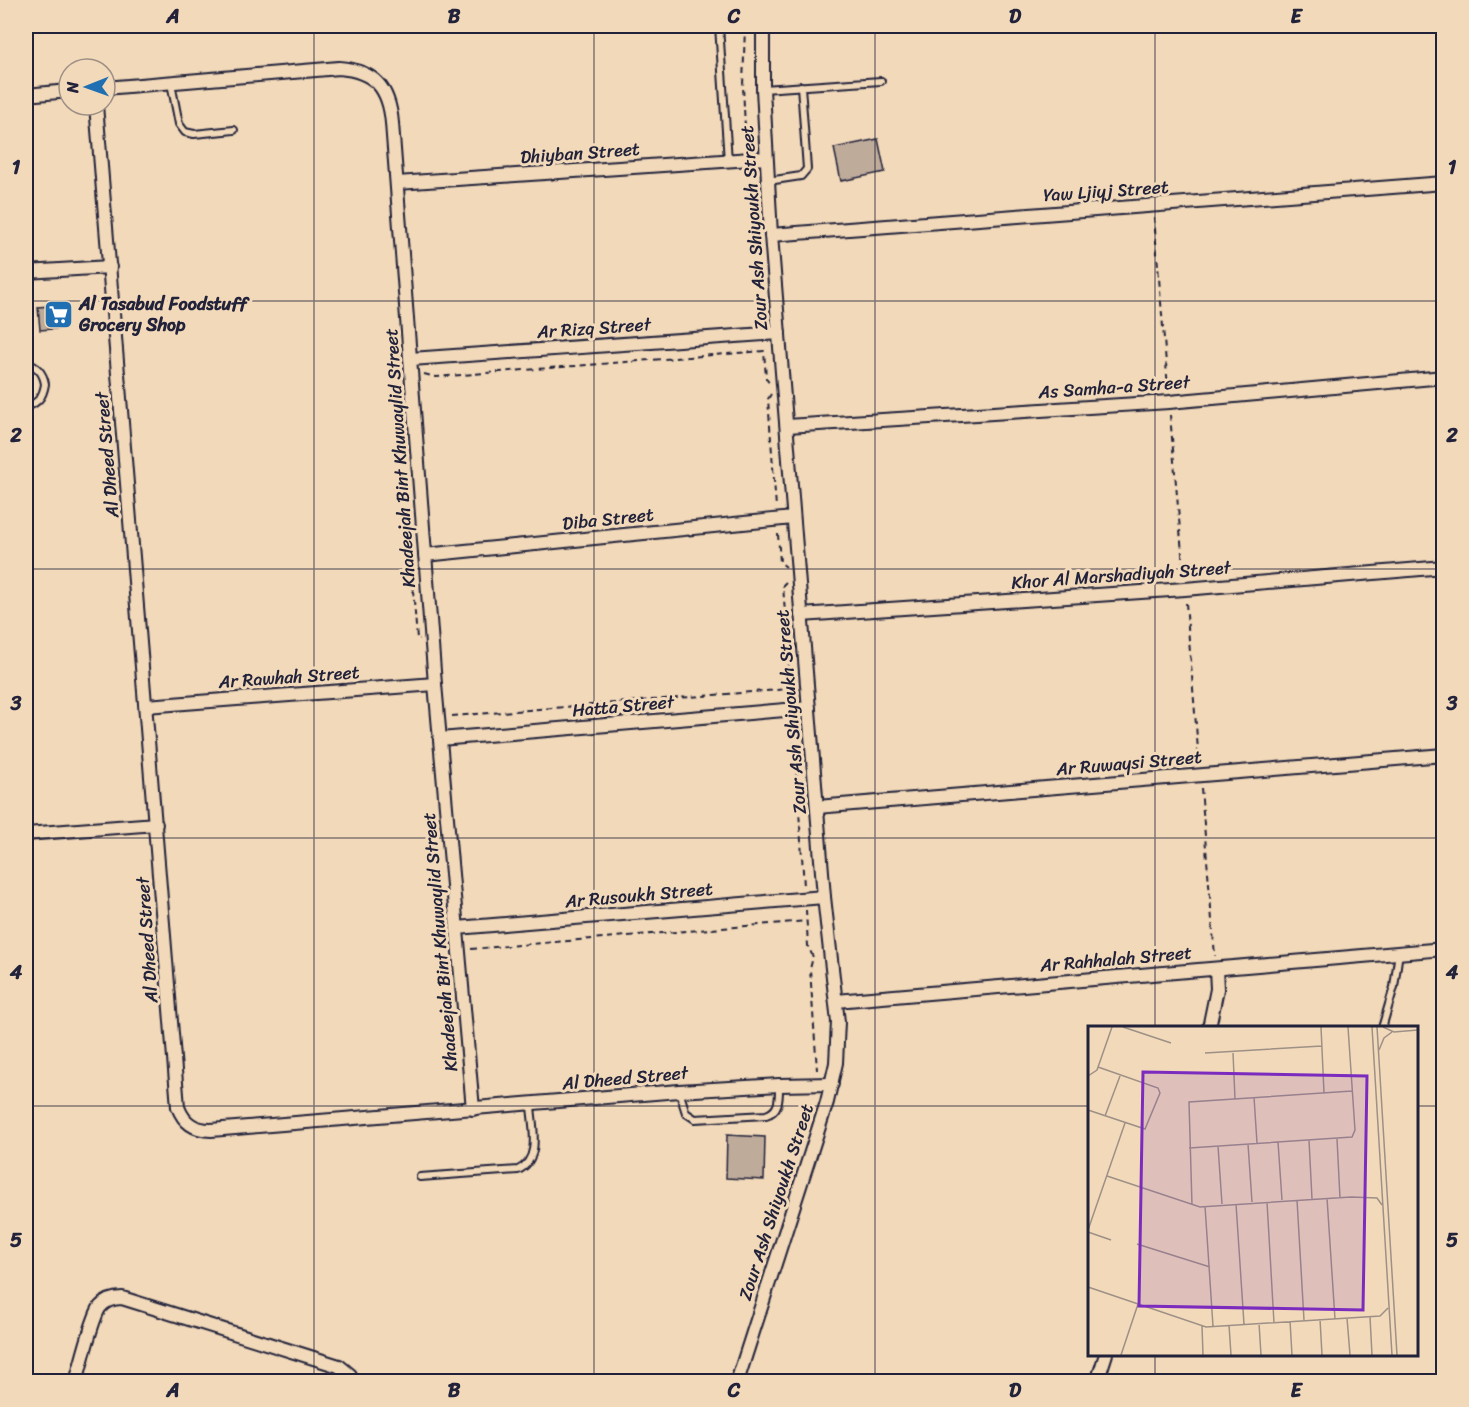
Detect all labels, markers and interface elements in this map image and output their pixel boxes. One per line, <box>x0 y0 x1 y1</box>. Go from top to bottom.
text: A <box>165 0 180 34</box>
text: B <box>448 0 461 34</box>
text: C <box>727 0 741 34</box>
text: D <box>1009 0 1022 34</box>
text: E <box>1290 0 1303 34</box>
north arrow <box>57 57 117 117</box>
text: N <box>58 81 87 94</box>
street label: Zour Ash Shiyoukh Street <box>731 124 777 332</box>
street label: Dhiyban Street <box>519 133 641 173</box>
text: 1 <box>12 150 21 185</box>
text: 1 <box>1448 150 1457 185</box>
street label: Yaw Ljiyj Street <box>1042 171 1170 211</box>
place label: Al Tasabud Foodstuff Grocery Shop <box>78 288 250 341</box>
supermarket icon: Al Tasabud Foodstuff Grocery Shop <box>42 298 74 330</box>
street label: Ar Rizq Street <box>535 308 653 348</box>
street label: Khadeejah Bint Khuwaylid Street <box>375 327 425 589</box>
street label: As Samha-a Street <box>1036 366 1192 408</box>
street label: Al Dheed Street <box>85 390 129 520</box>
text: 2 <box>9 418 22 453</box>
text: 2 <box>1445 418 1458 453</box>
street label: Diba Street <box>561 498 655 540</box>
street label: Khor Al Marshadiyah Street <box>1010 551 1232 599</box>
street label: Zour Ash Shiyoukh Street <box>766 608 816 816</box>
street label: Ar Rawhah Street <box>216 656 361 698</box>
text: 3 <box>10 686 22 721</box>
street label: Hatta Street <box>571 686 676 726</box>
text: 3 <box>1446 686 1458 721</box>
street label: Ar Ruwaysi Street <box>1054 741 1203 785</box>
street label: Khadeejah Bint Khuwaylid Street <box>413 811 467 1073</box>
street label: Ar Rusoukh Street <box>563 873 714 917</box>
street label: Al Dheed Street <box>127 875 167 1005</box>
street label: Ar Rahhalah Street <box>1038 936 1193 982</box>
text: 4 <box>9 955 23 990</box>
text: 4 <box>1445 955 1459 990</box>
inset map <box>1088 1026 1418 1356</box>
street label: Al Dheed Street <box>560 1056 690 1100</box>
street label: Zour Ash Shiyoukh Street <box>729 1099 823 1305</box>
text: 5 <box>10 1223 22 1258</box>
text: 5 <box>1446 1223 1458 1258</box>
text: A <box>165 1373 180 1407</box>
text: B <box>448 1373 461 1407</box>
text: C <box>727 1373 741 1407</box>
text: D <box>1009 1373 1022 1407</box>
text: E <box>1290 1373 1303 1407</box>

